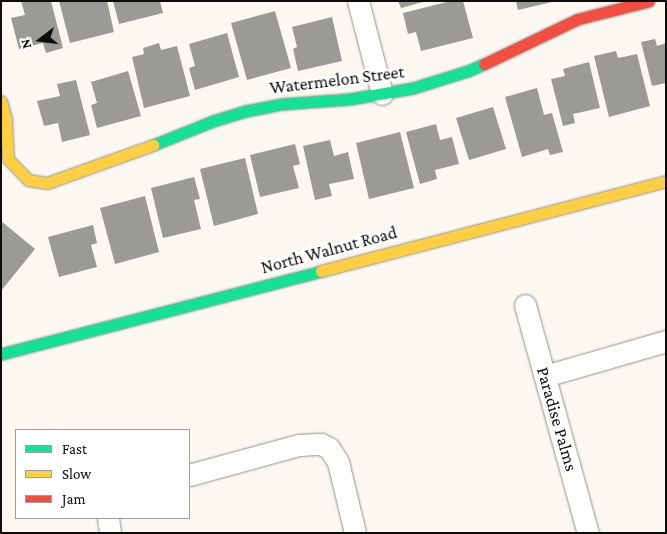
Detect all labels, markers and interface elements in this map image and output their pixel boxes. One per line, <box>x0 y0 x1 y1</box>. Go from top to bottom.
north arrow <box>15 15 65 65</box>
text: N <box>17 37 34 51</box>
street label: Watermelon Street <box>268 61 406 99</box>
street label: North Walnut Road <box>259 221 399 279</box>
street label: Paradise Palms <box>532 364 582 474</box>
legend <box>15 429 190 519</box>
text: Fast <box>62 441 87 457</box>
text: Slow <box>62 466 91 482</box>
text: Jam <box>62 491 85 507</box>

